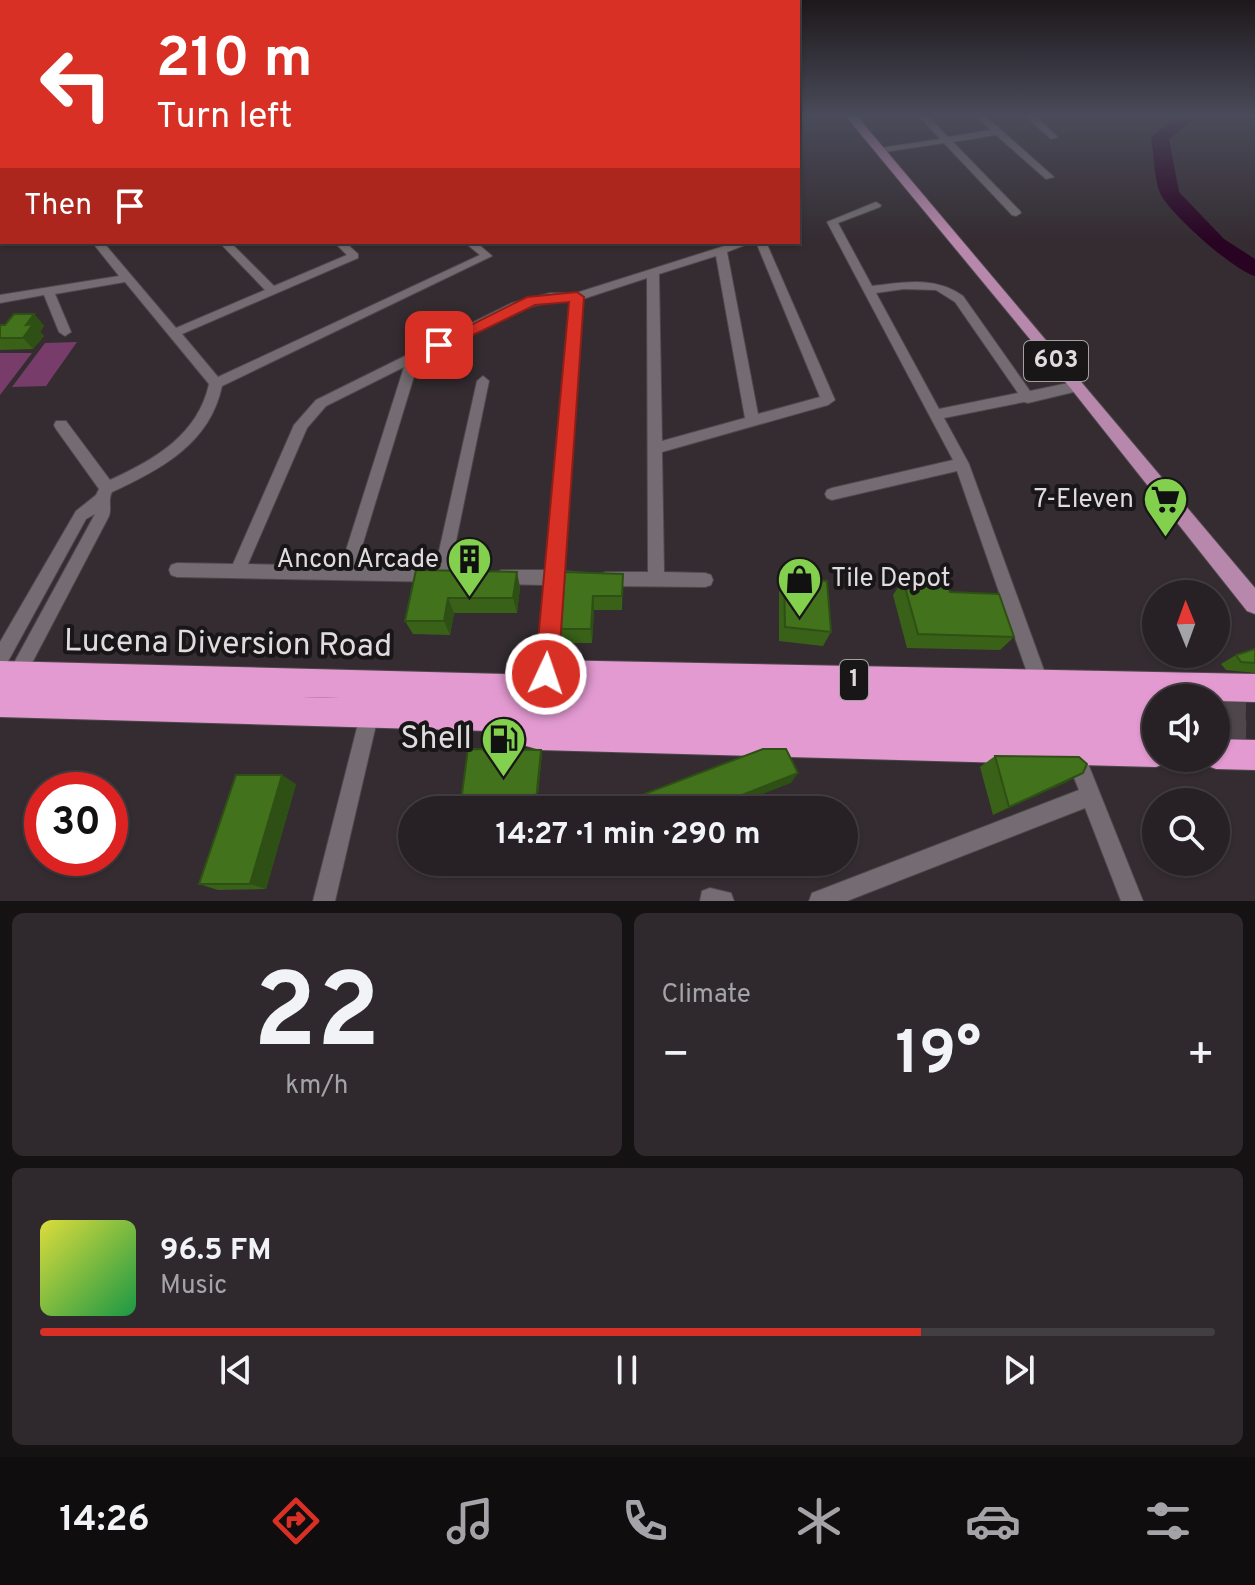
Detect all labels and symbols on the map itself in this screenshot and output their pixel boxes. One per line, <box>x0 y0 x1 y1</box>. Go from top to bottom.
pin <box>405 311 473 379</box>
road number: 603 <box>1024 341 1088 381</box>
supermarket icon: 7-Eleven <box>1141 476 1189 539</box>
place label: 7-Eleven <box>1034 484 1134 517</box>
building icon: Ancon Arcade <box>446 536 494 599</box>
place label: Ancon Arcade <box>276 544 439 577</box>
shop icon: Tile Depot <box>776 555 824 618</box>
place label: Tile Depot <box>831 563 951 596</box>
north arrow <box>1142 580 1230 668</box>
street label: Lucena Diversion Road <box>63 622 393 668</box>
position arrow <box>504 632 588 716</box>
road number: 1 <box>840 660 868 700</box>
fuel station icon: Shell <box>479 716 527 779</box>
place label: Shell <box>400 720 472 760</box>
speed limit sign: 30 <box>24 772 128 876</box>

